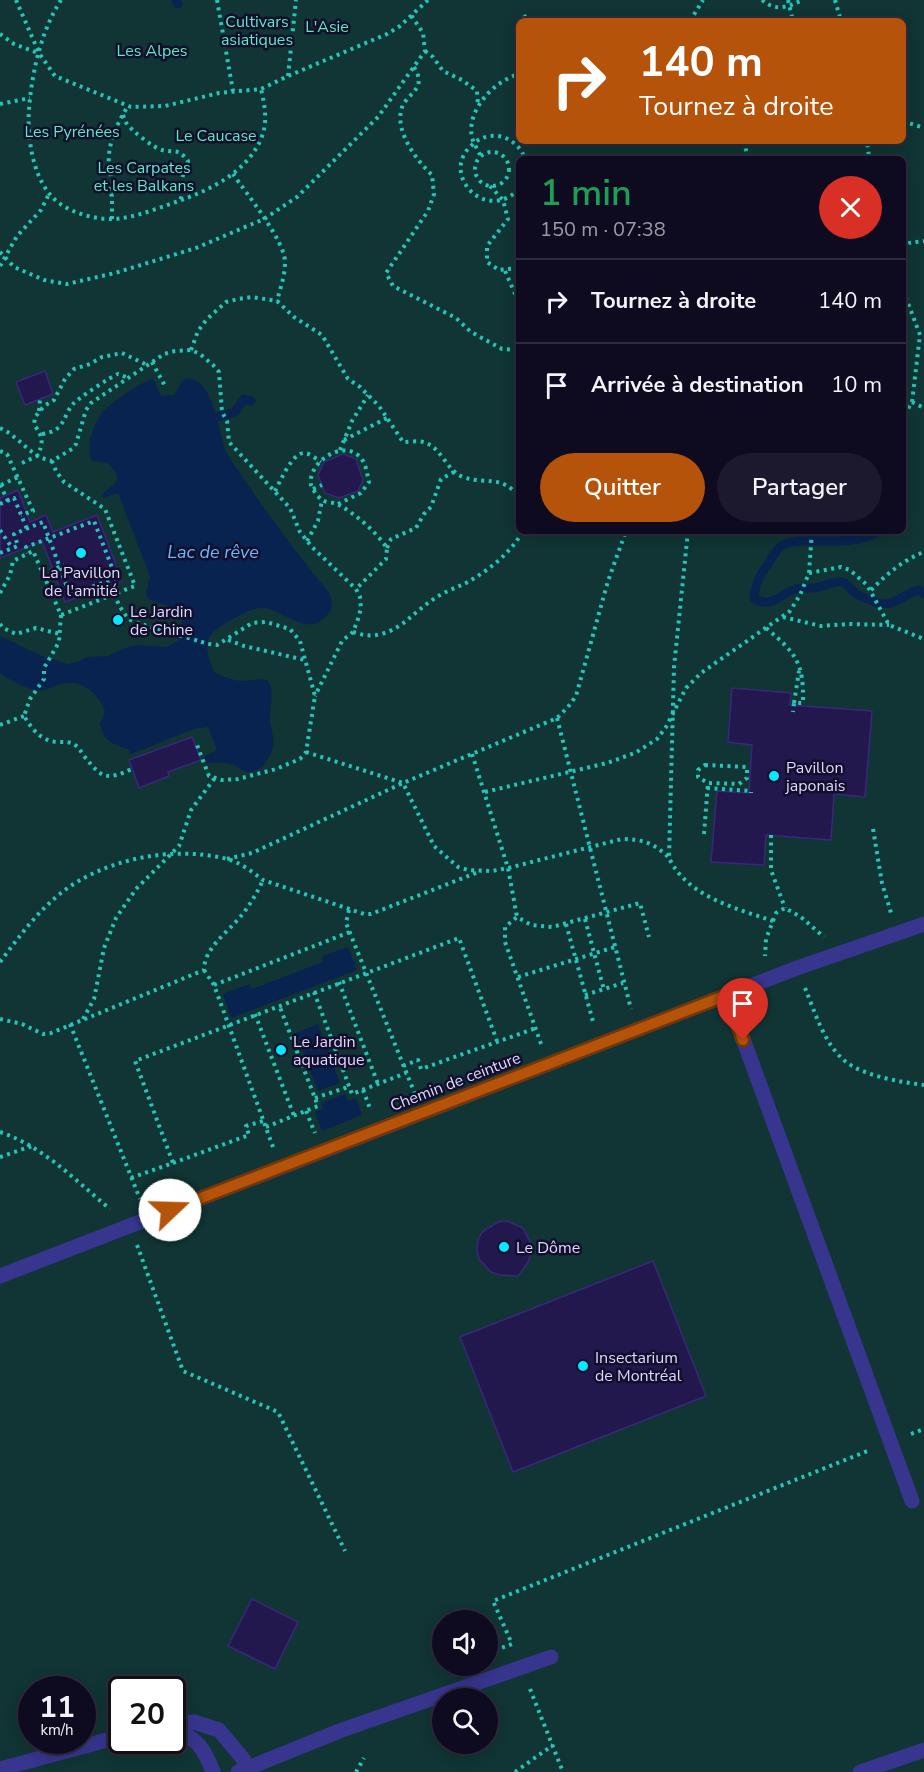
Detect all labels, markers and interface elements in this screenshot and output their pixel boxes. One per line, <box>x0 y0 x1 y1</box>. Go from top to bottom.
park label: Cultivars asiatiques <box>221 11 293 51</box>
park label: L'Asie <box>305 16 349 38</box>
text: 140 m <box>639 34 763 91</box>
park label: Les Alpes <box>117 40 187 62</box>
icon: right <box>540 42 618 120</box>
text: Tournez à droite <box>639 88 834 125</box>
park label: Les Pyrénées <box>24 121 120 143</box>
park label: Le Caucase <box>175 125 257 147</box>
park label: Les Carpates et les Balkans <box>94 157 194 197</box>
text: 1 min <box>540 169 632 218</box>
button: close <box>819 176 882 239</box>
text: 150 m · 07:38 <box>540 216 666 243</box>
icon: right <box>540 285 573 318</box>
text: Tournez à droite <box>591 286 756 316</box>
text: 140 m <box>818 286 882 316</box>
icon: arrive <box>540 369 573 402</box>
text: Arrivée à destination <box>591 370 804 400</box>
text: 10 m <box>831 370 882 400</box>
button: Quitter <box>540 453 705 522</box>
button: Partager <box>717 453 882 522</box>
water label: Lac de rêve <box>167 540 259 564</box>
marker: La Pavillon de l'amitié <box>74 546 88 560</box>
place label: La Pavillon de l'amitié <box>42 562 120 602</box>
place label: Le Jardin de Chine <box>130 601 193 641</box>
marker: Le Jardin de Chine <box>111 613 125 627</box>
place label: Pavillon japonais <box>785 757 845 797</box>
marker: Pavillon japonais <box>767 769 781 783</box>
pin <box>717 978 768 1040</box>
icon: arrive <box>726 987 759 1020</box>
place label: Le Jardin aquatique <box>293 1031 364 1071</box>
marker: Le Jardin aquatique <box>274 1043 288 1057</box>
street label: Chemin de ceinture <box>387 1047 524 1117</box>
position arrow <box>138 1178 202 1242</box>
place label: Le Dôme <box>516 1237 580 1259</box>
marker: Le Dôme <box>497 1240 511 1254</box>
place label: Insectarium de Montréal <box>595 1347 682 1387</box>
marker: Insectarium de Montréal <box>576 1359 590 1373</box>
map controls <box>432 1610 498 1754</box>
button: sound <box>432 1610 498 1676</box>
speed limit sign: 20 <box>108 1676 186 1754</box>
text: 11 <box>39 1687 75 1728</box>
button: search <box>432 1688 498 1754</box>
text: km/h <box>40 1720 74 1740</box>

